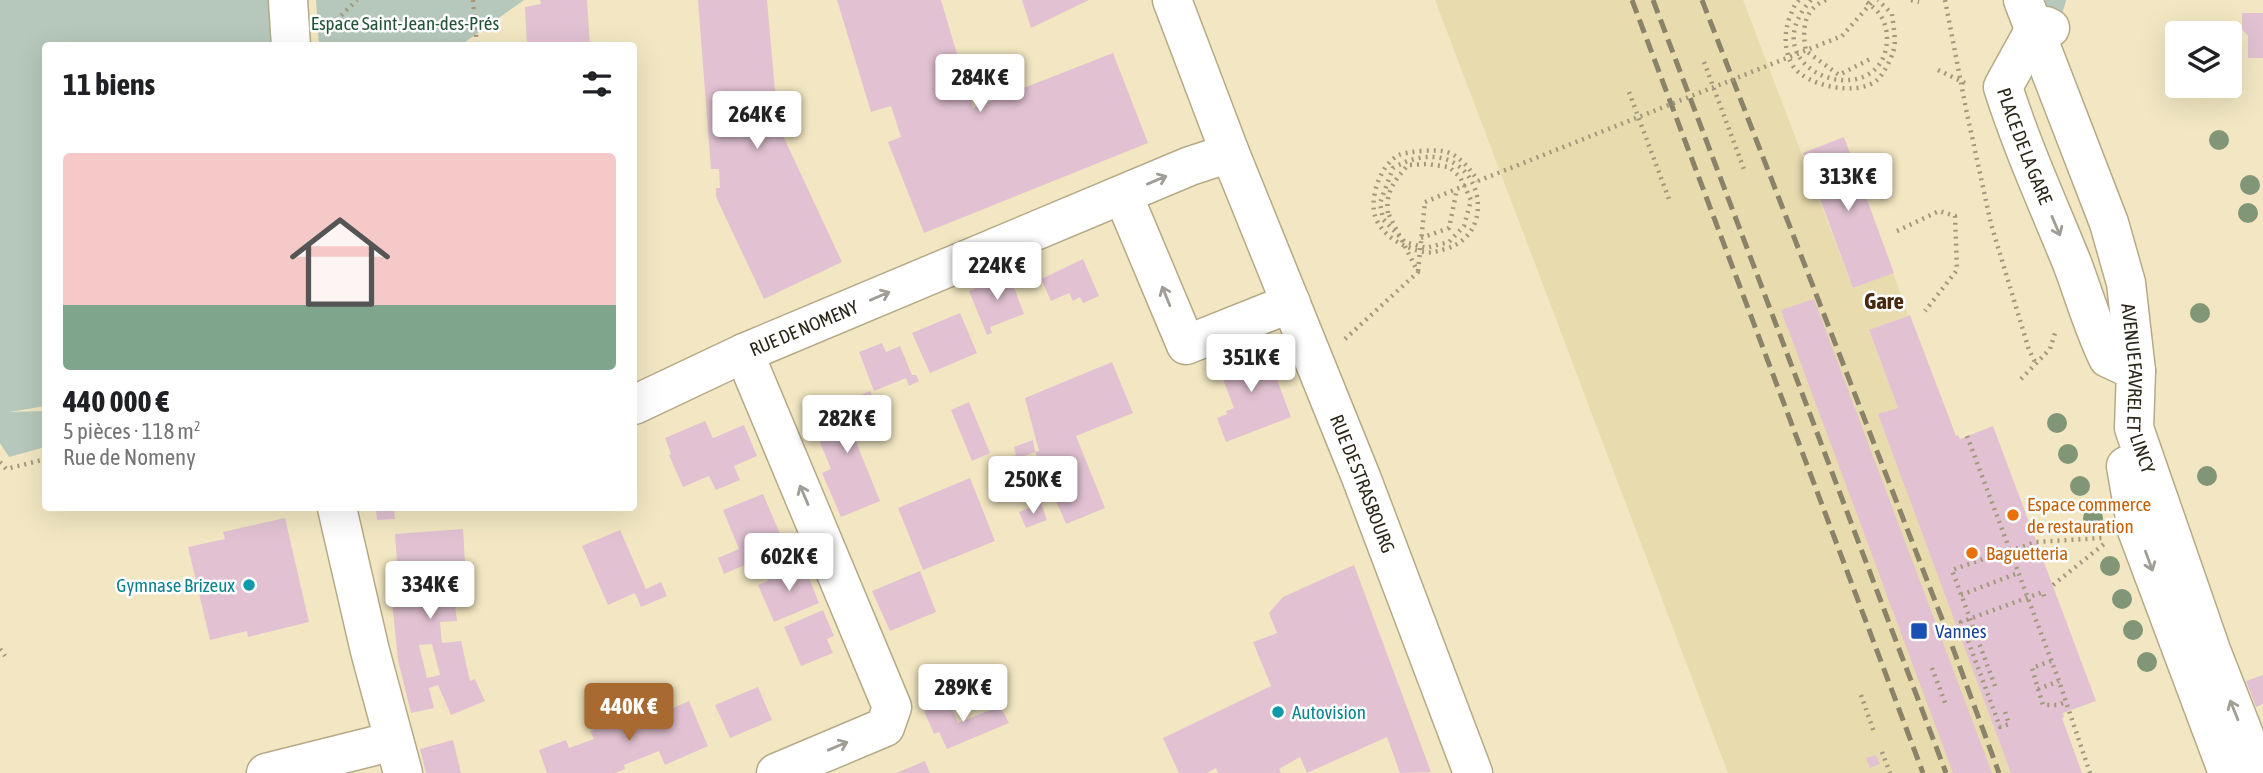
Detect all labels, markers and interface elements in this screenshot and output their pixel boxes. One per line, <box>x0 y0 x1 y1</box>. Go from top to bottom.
park label: Espace Saint-Jean-des-Prés <box>311 12 499 34</box>
map controls <box>2165 21 2242 98</box>
button: layers <box>2165 21 2242 98</box>
pin: 284K € <box>923 54 1037 114</box>
text: 284K € <box>951 64 1009 90</box>
icon: filters <box>578 65 616 103</box>
text: 11 biens <box>63 67 155 101</box>
street label: PLACE DE LA GARE <box>1993 85 2057 207</box>
pin: 264K € <box>700 92 814 151</box>
text: 264K € <box>728 101 786 127</box>
pin: 313K € <box>1791 154 1905 213</box>
text: 313K € <box>1819 163 1877 189</box>
one-way arrow <box>1146 173 1168 186</box>
icon: home <box>277 199 403 325</box>
one-way arrow <box>2051 215 2064 237</box>
pin: 224K € <box>940 243 1054 302</box>
text: 224K € <box>968 252 1026 278</box>
one-way arrow <box>1159 286 1172 308</box>
district label: Gare <box>1864 288 1904 314</box>
one-way arrow <box>868 289 890 302</box>
street label: RUE DE NOMENY <box>746 295 862 360</box>
street label: AVENUE FAVREL ET LINCY <box>2117 302 2160 477</box>
pin: 351K € <box>1194 334 1308 394</box>
text: 351K € <box>1222 344 1280 370</box>
text: 440 000 € <box>63 384 169 418</box>
pin: 282K € <box>790 396 904 455</box>
text: 282K € <box>818 405 876 431</box>
street label: RUE DE STRASBOURG <box>1326 411 1400 556</box>
text: 5 pièces · 118 m² <box>63 418 200 444</box>
text: Rue de Nomeny <box>63 444 196 470</box>
pin: 250K € <box>976 456 1090 516</box>
text: 250K € <box>1004 466 1062 492</box>
one-way arrow <box>797 485 810 506</box>
place label: Espace commerce de restauration <box>2027 493 2151 537</box>
marker: Espace commerce de restauration <box>2005 507 2021 523</box>
pin: 602K € <box>732 534 846 593</box>
place label: Baguetteria <box>1986 542 2068 564</box>
text: 602K € <box>760 543 818 569</box>
marker: Baguetteria <box>1964 545 1980 561</box>
one-way arrow <box>2143 549 2156 571</box>
pin: 334K € <box>373 562 487 621</box>
text: 334K € <box>401 571 459 597</box>
place label: Gymnase Brizeux <box>116 574 235 596</box>
marker: Gymnase Brizeux <box>241 577 257 593</box>
place label: Vannes <box>1935 620 1987 642</box>
marker: Vannes <box>1909 621 1929 641</box>
pin: 289K € <box>906 664 1020 724</box>
text: 289K € <box>934 674 992 700</box>
pin: 440K € <box>572 684 686 743</box>
text: 440K € <box>600 693 658 719</box>
one-way arrow <box>2227 699 2240 721</box>
place label: Autovision <box>1292 701 1366 723</box>
marker: Autovision <box>1270 704 1286 720</box>
one-way arrow <box>827 739 849 752</box>

